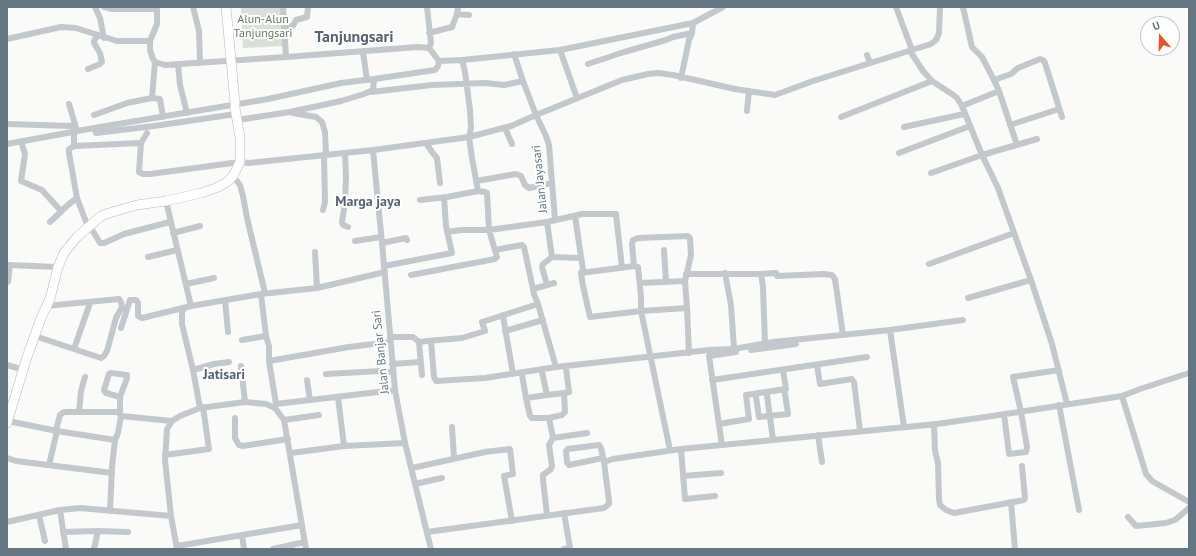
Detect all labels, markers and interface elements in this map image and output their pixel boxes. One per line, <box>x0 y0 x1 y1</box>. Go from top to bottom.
park label: Alun-Alun Tanjungsari <box>234 13 292 41</box>
north arrow <box>1140 16 1180 56</box>
text: U <box>1151 18 1162 33</box>
district label: Tanjungsari <box>315 27 393 47</box>
street label: Jalan Jayasari <box>529 144 551 214</box>
district label: Marga jaya <box>335 194 401 210</box>
street label: Jalan Banjar Sari <box>369 309 393 395</box>
district label: Jatisari <box>203 367 245 383</box>

